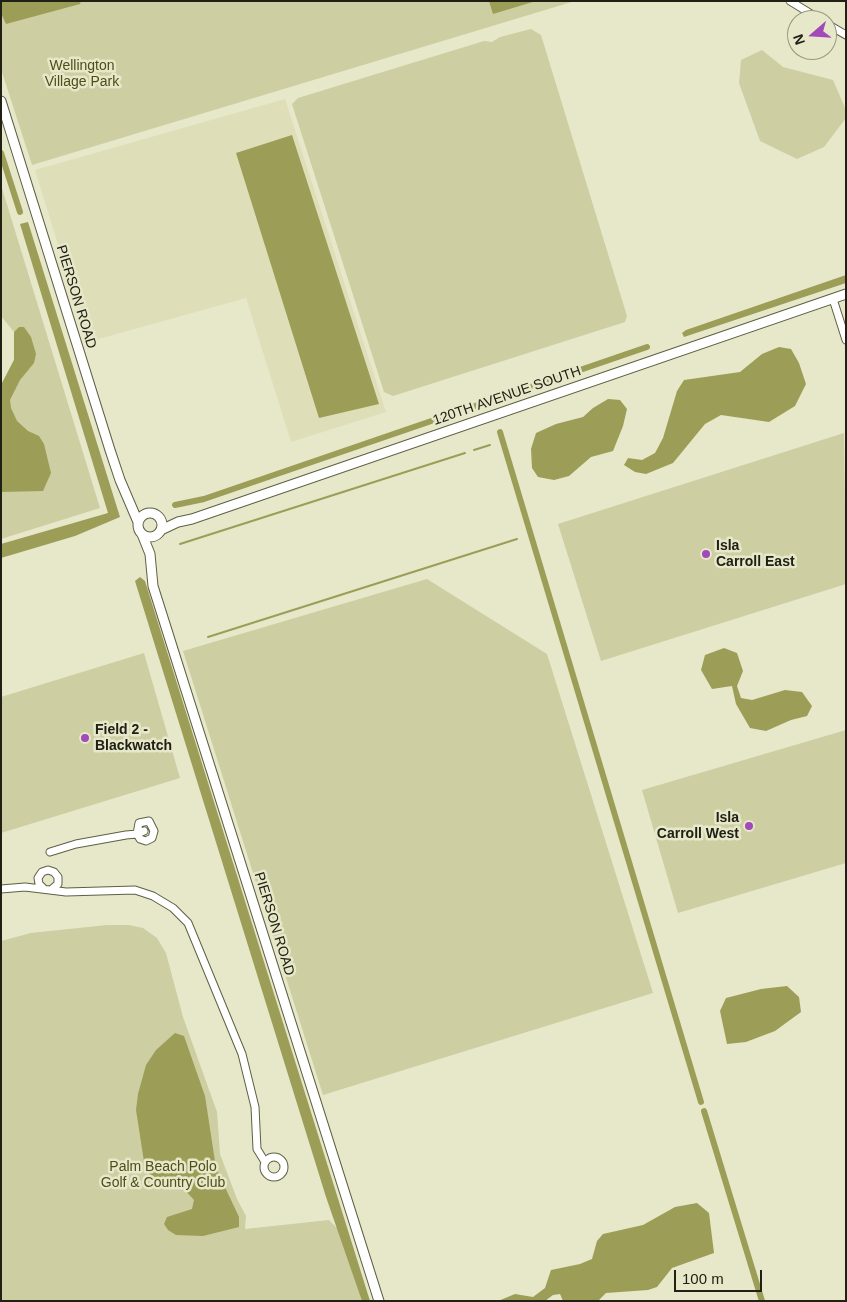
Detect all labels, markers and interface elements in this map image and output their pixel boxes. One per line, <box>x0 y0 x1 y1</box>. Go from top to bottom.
north arrow <box>787 10 837 60</box>
text: N <box>790 32 808 47</box>
park label: Wellington Village Park <box>45 58 119 90</box>
street label: PIERSON ROAD <box>52 243 100 351</box>
street label: 120TH AVENUE SOUTH <box>431 363 583 429</box>
place label: Isla Carroll East <box>716 538 795 570</box>
marker: Isla Carroll East <box>700 548 712 560</box>
place label: Field 2 - Blackwatch <box>95 722 172 754</box>
marker: Field 2 - Blackwatch <box>79 732 91 744</box>
place label: Isla Carroll West <box>657 810 739 842</box>
marker: Isla Carroll West <box>743 820 755 832</box>
street label: PIERSON ROAD <box>250 870 298 978</box>
park label: Palm Beach Polo Golf & Country Club <box>101 1159 225 1192</box>
scale bar <box>677 1260 764 1292</box>
text: 100 m <box>682 1270 724 1287</box>

